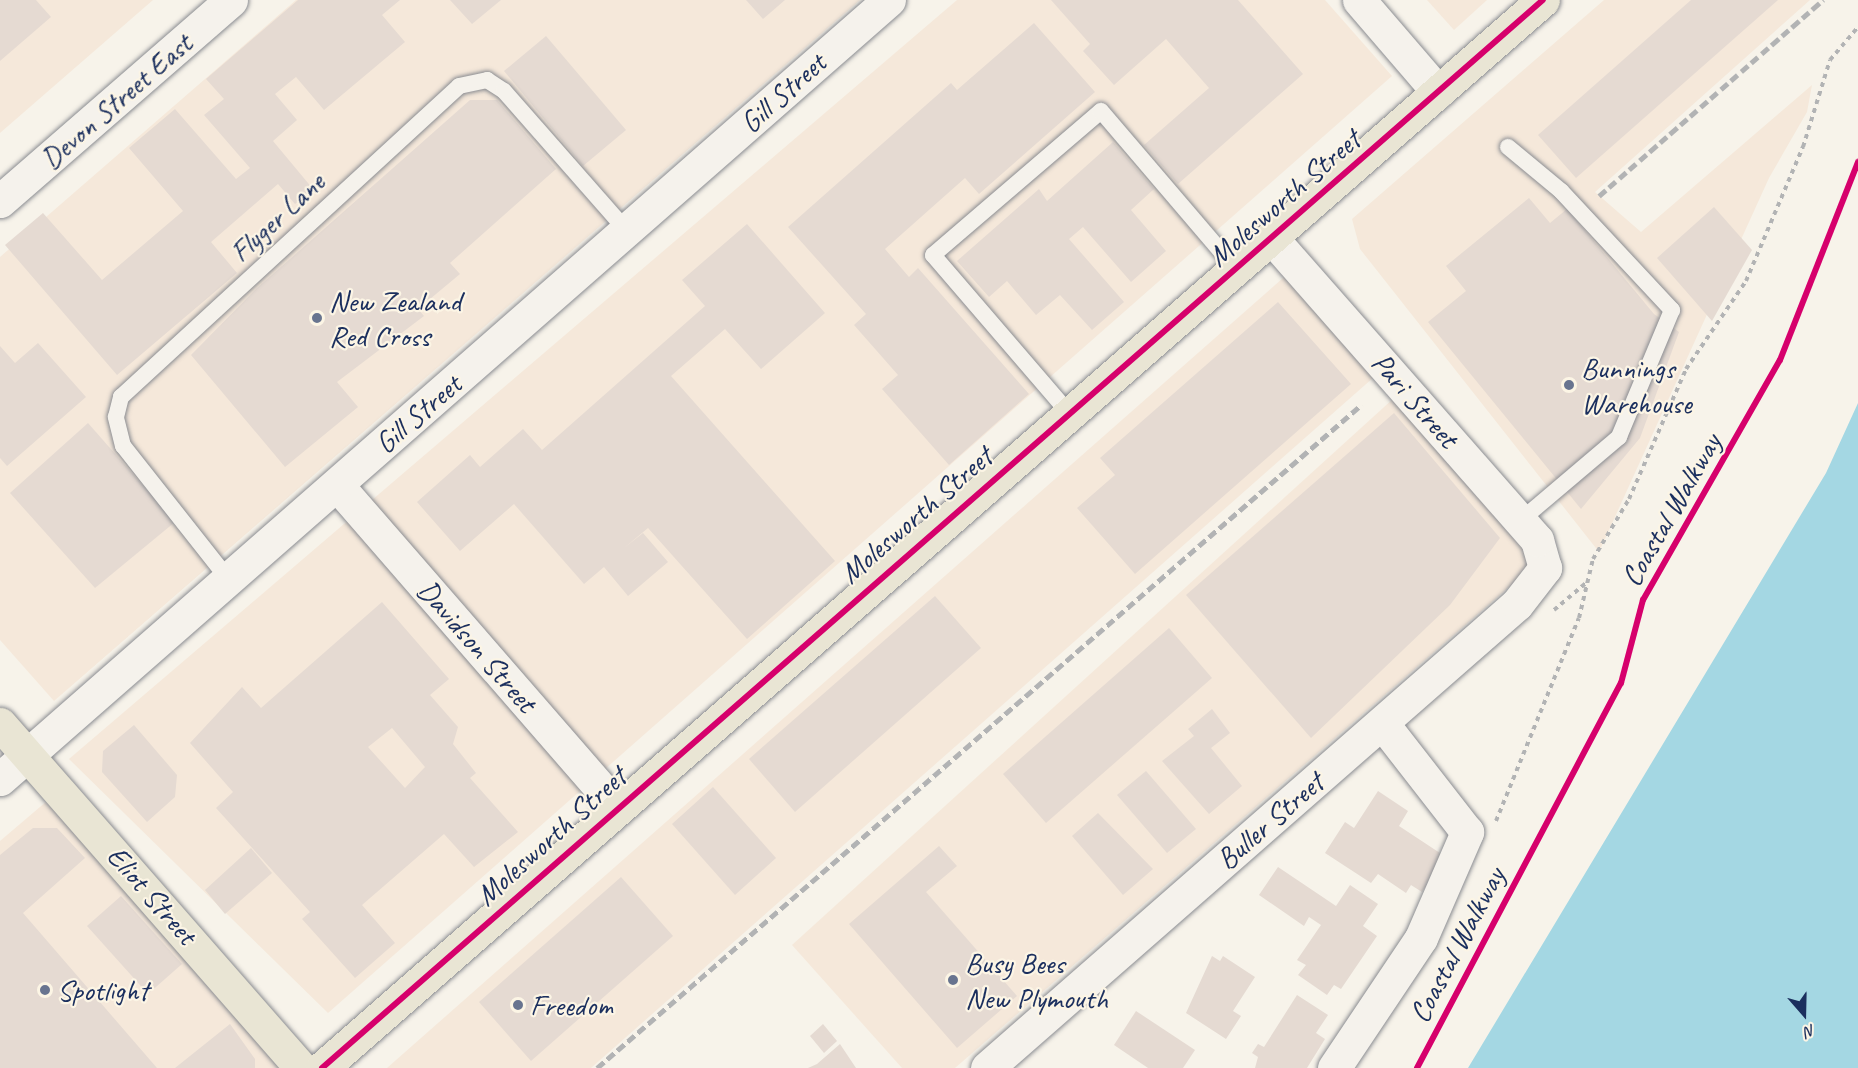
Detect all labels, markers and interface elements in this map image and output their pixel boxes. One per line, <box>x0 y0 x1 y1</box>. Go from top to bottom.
street label: Devon Street East <box>32 25 200 177</box>
street label: Gill Street <box>733 45 833 141</box>
street label: Molesworth Street <box>1200 122 1368 274</box>
street label: Flyger Lane <box>222 164 332 270</box>
place label: New Zealand Red Cross <box>329 283 459 354</box>
marker: New Zealand Red Cross <box>310 311 324 325</box>
street label: Pari Street <box>1364 345 1466 455</box>
place label: Bunnings Warehouse <box>1581 350 1692 421</box>
street label: Gill Street <box>367 367 469 461</box>
marker: Bunnings Warehouse <box>1562 378 1576 392</box>
street label: Coastal Walkway <box>1613 427 1729 593</box>
street label: Molesworth Street <box>832 439 1000 591</box>
street label: Davidson Street <box>410 572 544 720</box>
street label: Molesworth Street <box>468 759 634 913</box>
street label: Buller Street <box>1209 765 1331 877</box>
street label: Eliot Street <box>99 838 205 952</box>
street label: Coastal Walkway <box>1401 861 1513 1029</box>
place label: Busy Bees New Plymouth <box>965 945 1107 1016</box>
place label: Spotlight <box>57 972 148 1008</box>
marker: Busy Bees New Plymouth <box>946 973 960 987</box>
marker: Spotlight <box>38 983 52 997</box>
north arrow <box>1774 984 1834 1044</box>
place label: Freedom <box>530 987 613 1023</box>
marker: Freedom <box>511 998 525 1012</box>
text: N <box>1802 1020 1818 1042</box>

